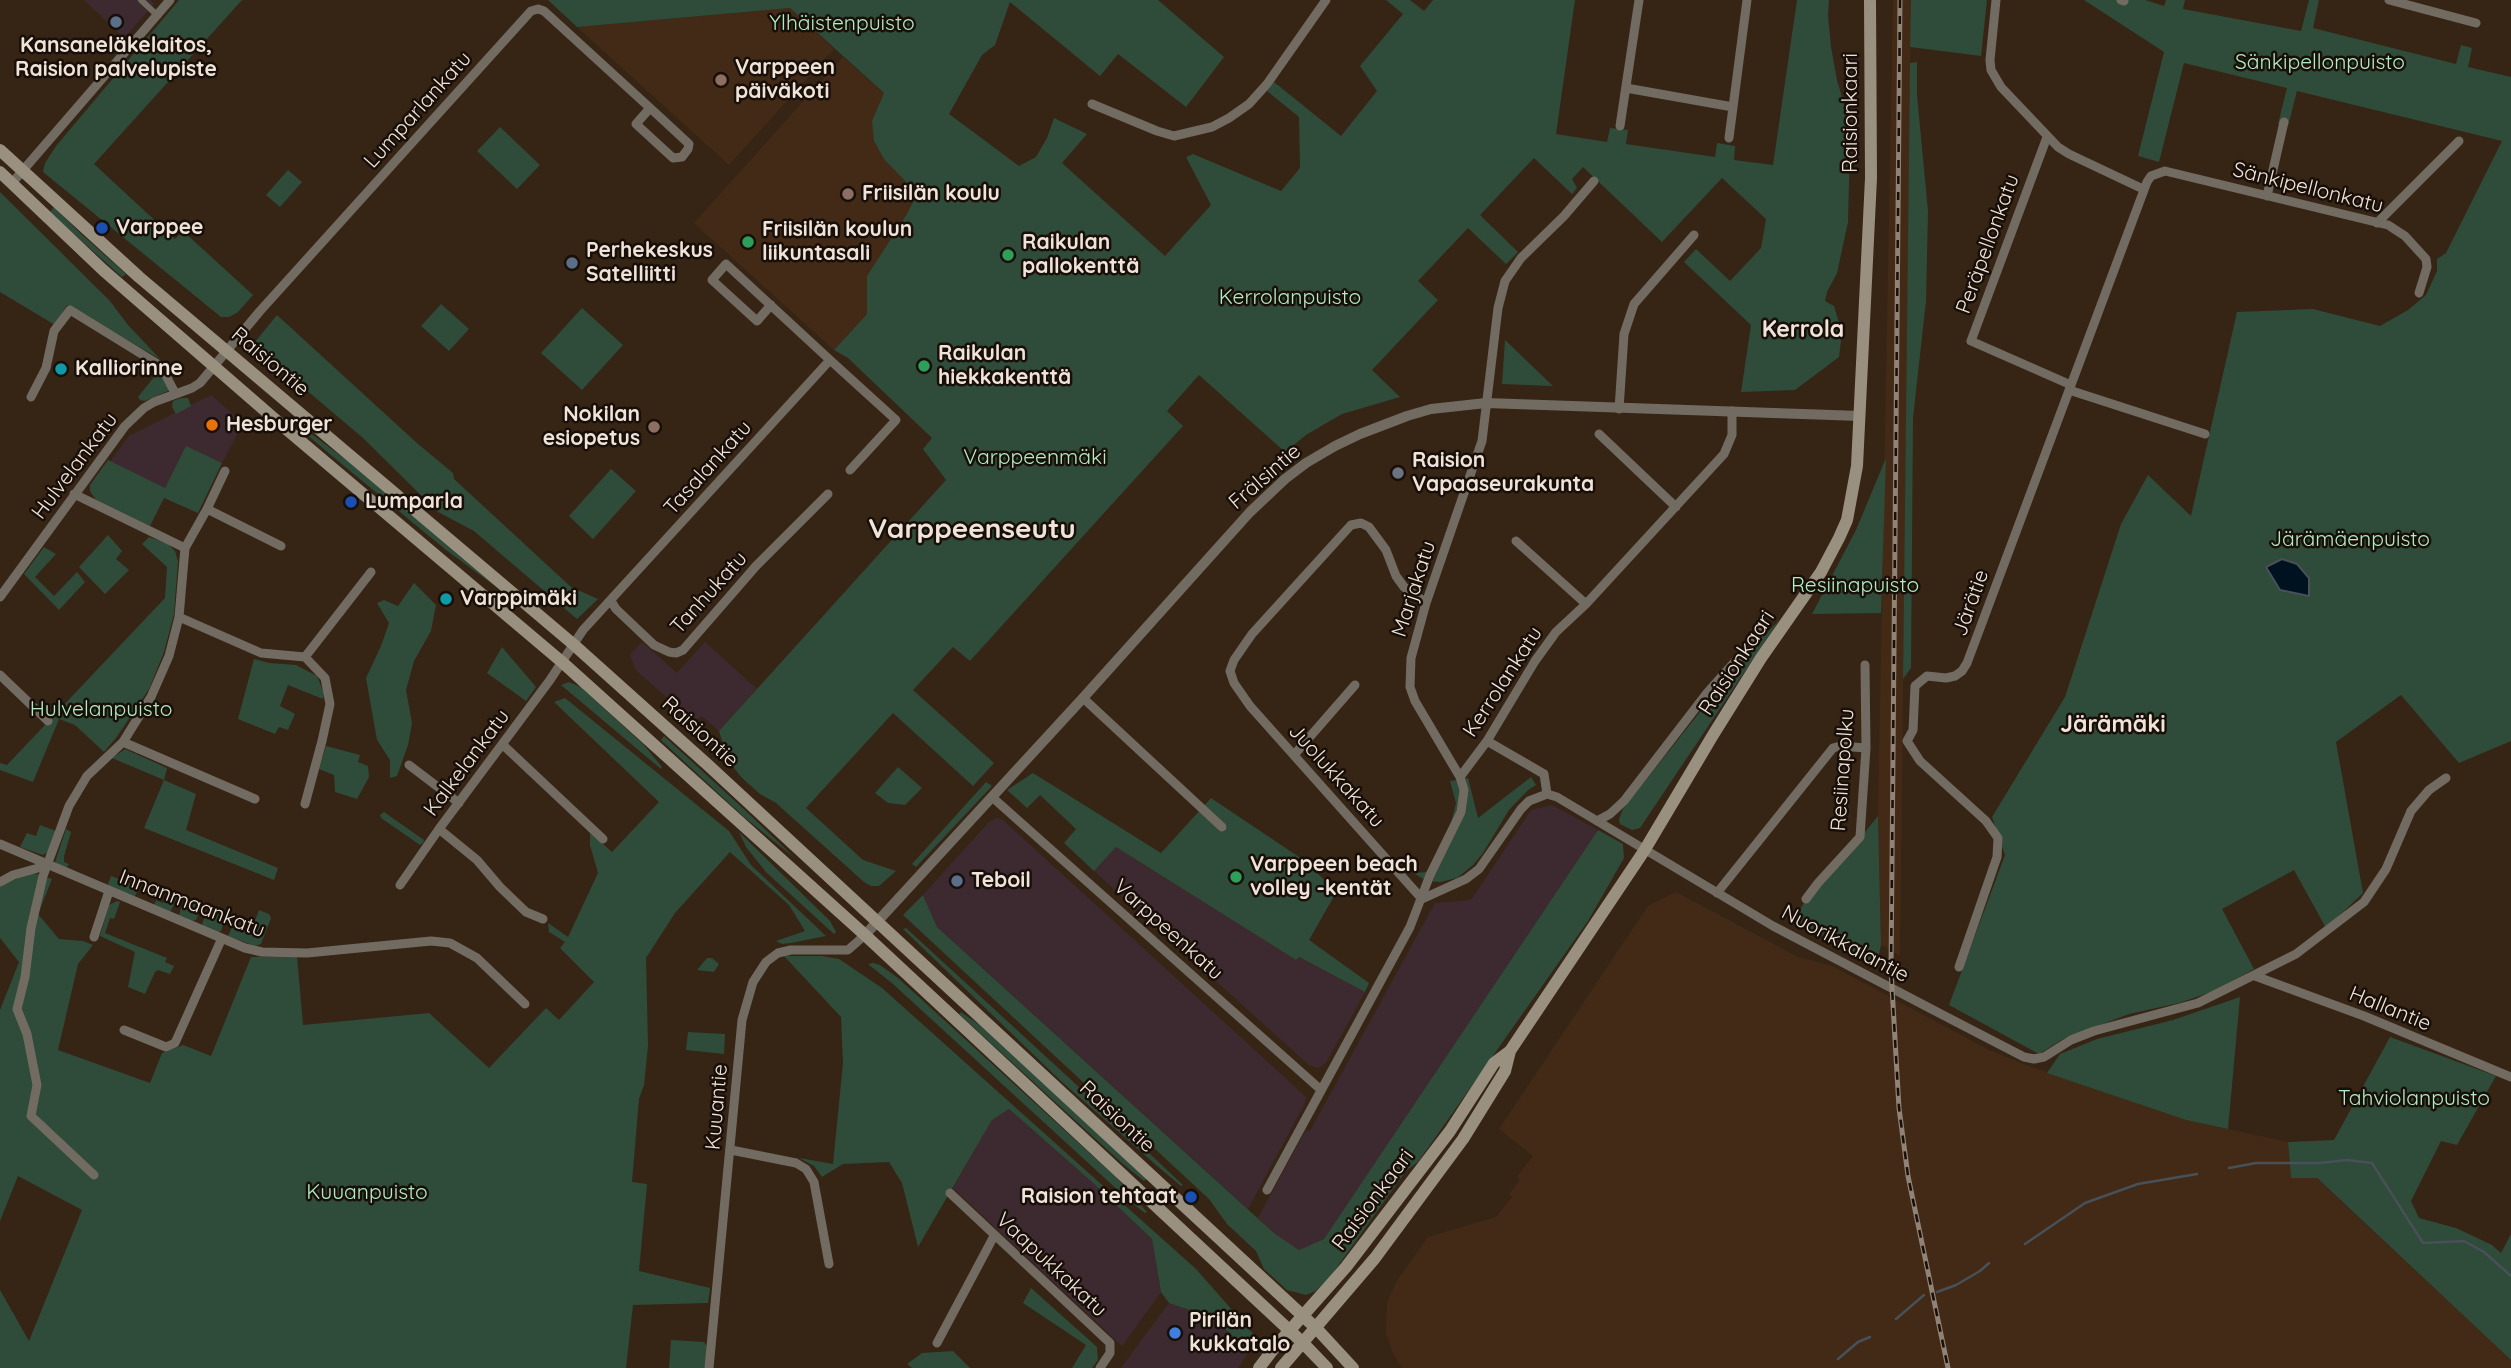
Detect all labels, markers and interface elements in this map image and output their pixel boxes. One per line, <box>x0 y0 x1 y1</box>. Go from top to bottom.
park label: Ylhäistenpuisto <box>769 11 915 37</box>
marker: Kansaneläkelaitos, Raision palvelupiste <box>108 14 124 30</box>
place label: Kansaneläkelaitos, Raision palvelupiste <box>15 33 217 83</box>
street label: Lumparlankatu <box>359 46 477 174</box>
park label: Sänkipellonpuisto <box>2235 50 2405 76</box>
street label: Raisionkaari <box>1838 53 1864 173</box>
place label: Varppeen päiväkoti <box>735 55 835 105</box>
marker: Varppeen päiväkoti <box>713 72 729 88</box>
street label: Sänkipellonkatu <box>2230 157 2386 219</box>
street label: Peräpellonkatu <box>1951 171 2025 317</box>
place label: Friisilän koulu <box>862 181 1000 207</box>
marker: Friisilän koulu <box>840 186 856 202</box>
place label: Varppee <box>116 215 203 241</box>
place label: Friisilän koulun liikuntasali <box>762 217 912 267</box>
marker: Varppee <box>94 220 110 236</box>
place label: Raikulan pallokenttä <box>1022 230 1139 280</box>
marker: Friisilän koulun liikuntasali <box>740 234 756 250</box>
place label: Perhekeskus Satelliitti <box>586 238 713 288</box>
marker: Raikulan pallokenttä <box>1000 247 1016 263</box>
marker: Perhekeskus Satelliitti <box>564 255 580 271</box>
park label: Kerrolanpuisto <box>1219 285 1361 311</box>
district label: Kerrola <box>1762 316 1844 344</box>
street label: Raisiontie <box>226 322 314 402</box>
place label: Raikulan hiekkakenttä <box>938 341 1071 391</box>
place label: Kalliorinne <box>75 356 183 382</box>
marker: Raikulan hiekkakenttä <box>916 358 932 374</box>
marker: Kalliorinne <box>53 361 69 377</box>
place label: Nokilan esiopetus <box>543 402 640 452</box>
street label: Hulvelankatu <box>27 408 123 524</box>
place label: Hesburger <box>226 412 332 438</box>
street label: Tasalankatu <box>659 415 757 521</box>
marker: Hesburger <box>204 417 220 433</box>
marker: Nokilan esiopetus <box>646 419 662 435</box>
street label: Frälsintie <box>1224 439 1306 515</box>
park label: Varppeenmäki <box>963 445 1107 471</box>
place label: Raision Vapaaseurakunta <box>1412 448 1594 498</box>
marker: Raision Vapaaseurakunta <box>1390 465 1406 481</box>
place label: Lumparla <box>365 489 463 515</box>
marker: Lumparla <box>343 494 359 510</box>
district label: Varppeenseutu <box>868 513 1076 547</box>
park label: Järämäenpuisto <box>2270 527 2430 553</box>
street label: Marjakatu <box>1387 538 1441 640</box>
street label: Tanhukatu <box>665 547 753 639</box>
street label: Järätie <box>1947 566 1995 640</box>
park label: Resiinapuisto <box>1791 573 1919 599</box>
place label: Varppimäki <box>460 586 577 612</box>
marker: Varppimäki <box>438 591 454 607</box>
street label: Raisionkaari <box>1694 606 1780 720</box>
street label: Kerrolankatu <box>1458 622 1548 742</box>
street label: Raisiontie <box>657 691 743 773</box>
park label: Hulvelanpuisto <box>30 697 172 723</box>
street label: Kalkelankatu <box>419 705 515 821</box>
street label: Resiinapolku <box>1826 708 1860 832</box>
district label: Järämäki <box>2060 711 2166 739</box>
street label: Juolukkakatu <box>1283 719 1389 833</box>
place label: Varppeen beach volley -kentät <box>1250 852 1418 902</box>
street label: Innanmaankatu <box>115 865 269 943</box>
place label: Teboil <box>971 868 1031 894</box>
marker: Varppeen beach volley -kentät <box>1228 869 1244 885</box>
marker: Teboil <box>949 873 965 889</box>
street label: Varppeenkatu <box>1108 874 1228 986</box>
street label: Nuorikkalantie <box>1777 900 1913 988</box>
street label: Hallantie <box>2345 981 2435 1037</box>
street label: Kuuantie <box>701 1063 733 1151</box>
street label: Raisiontie <box>1074 1076 1160 1158</box>
park label: Tahviolanpuisto <box>2338 1086 2490 1112</box>
street label: Raisionkaari <box>1327 1145 1419 1255</box>
park label: Kuuanpuisto <box>306 1180 428 1206</box>
place label: Raision tehtaat <box>1021 1184 1177 1210</box>
marker: Raision tehtaat <box>1183 1189 1199 1205</box>
street label: Vaapukkakatu <box>990 1207 1112 1323</box>
place label: Pirilän kukkatalo <box>1189 1308 1290 1358</box>
marker: Pirilän kukkatalo <box>1167 1325 1183 1341</box>

